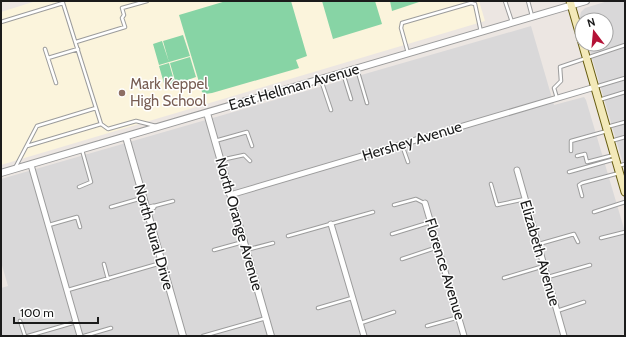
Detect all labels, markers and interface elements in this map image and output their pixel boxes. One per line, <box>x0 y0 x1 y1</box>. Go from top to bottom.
north arrow <box>574 12 614 52</box>
text: N <box>586 15 597 30</box>
street label: East Hellman Avenue <box>227 60 362 114</box>
place label: Mark Keppel High School <box>130 75 208 110</box>
marker: Mark Keppel High School <box>117 88 127 98</box>
street label: Hershey Avenue <box>360 117 464 165</box>
street label: North Orange Avenue <box>211 155 267 293</box>
street label: North Rural Drive <box>130 182 178 292</box>
street label: Elizabeth Avenue <box>516 198 564 308</box>
street label: Florence Avenue <box>421 216 469 322</box>
scale bar <box>14 299 98 325</box>
text: 100 m <box>20 305 54 320</box>

